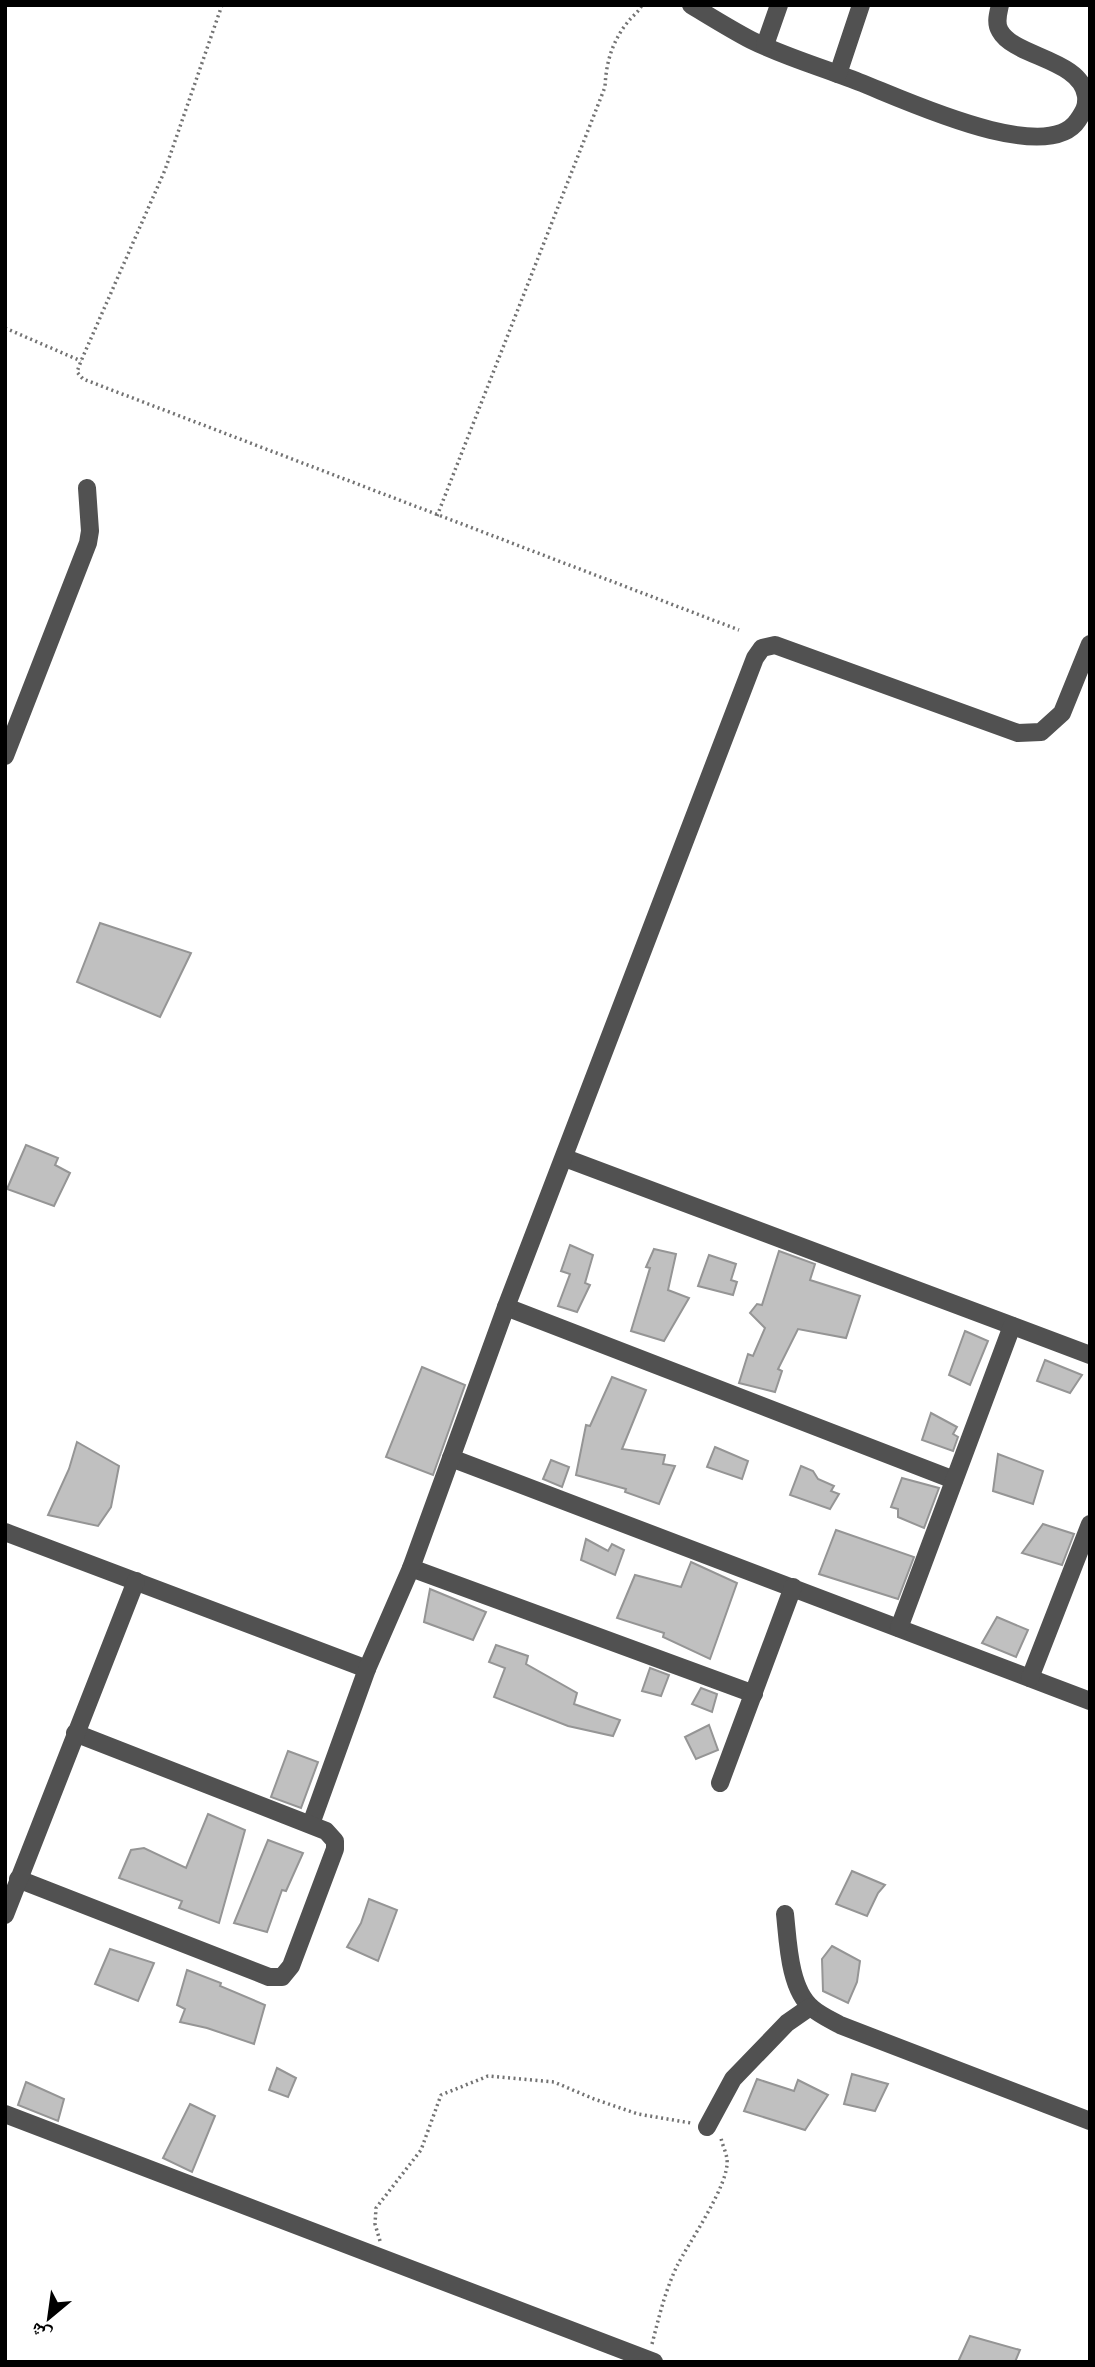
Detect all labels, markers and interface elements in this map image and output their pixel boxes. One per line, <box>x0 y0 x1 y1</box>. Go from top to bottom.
north arrow <box>14 2283 84 2353</box>
text: ش <box>28 2317 55 2345</box>

